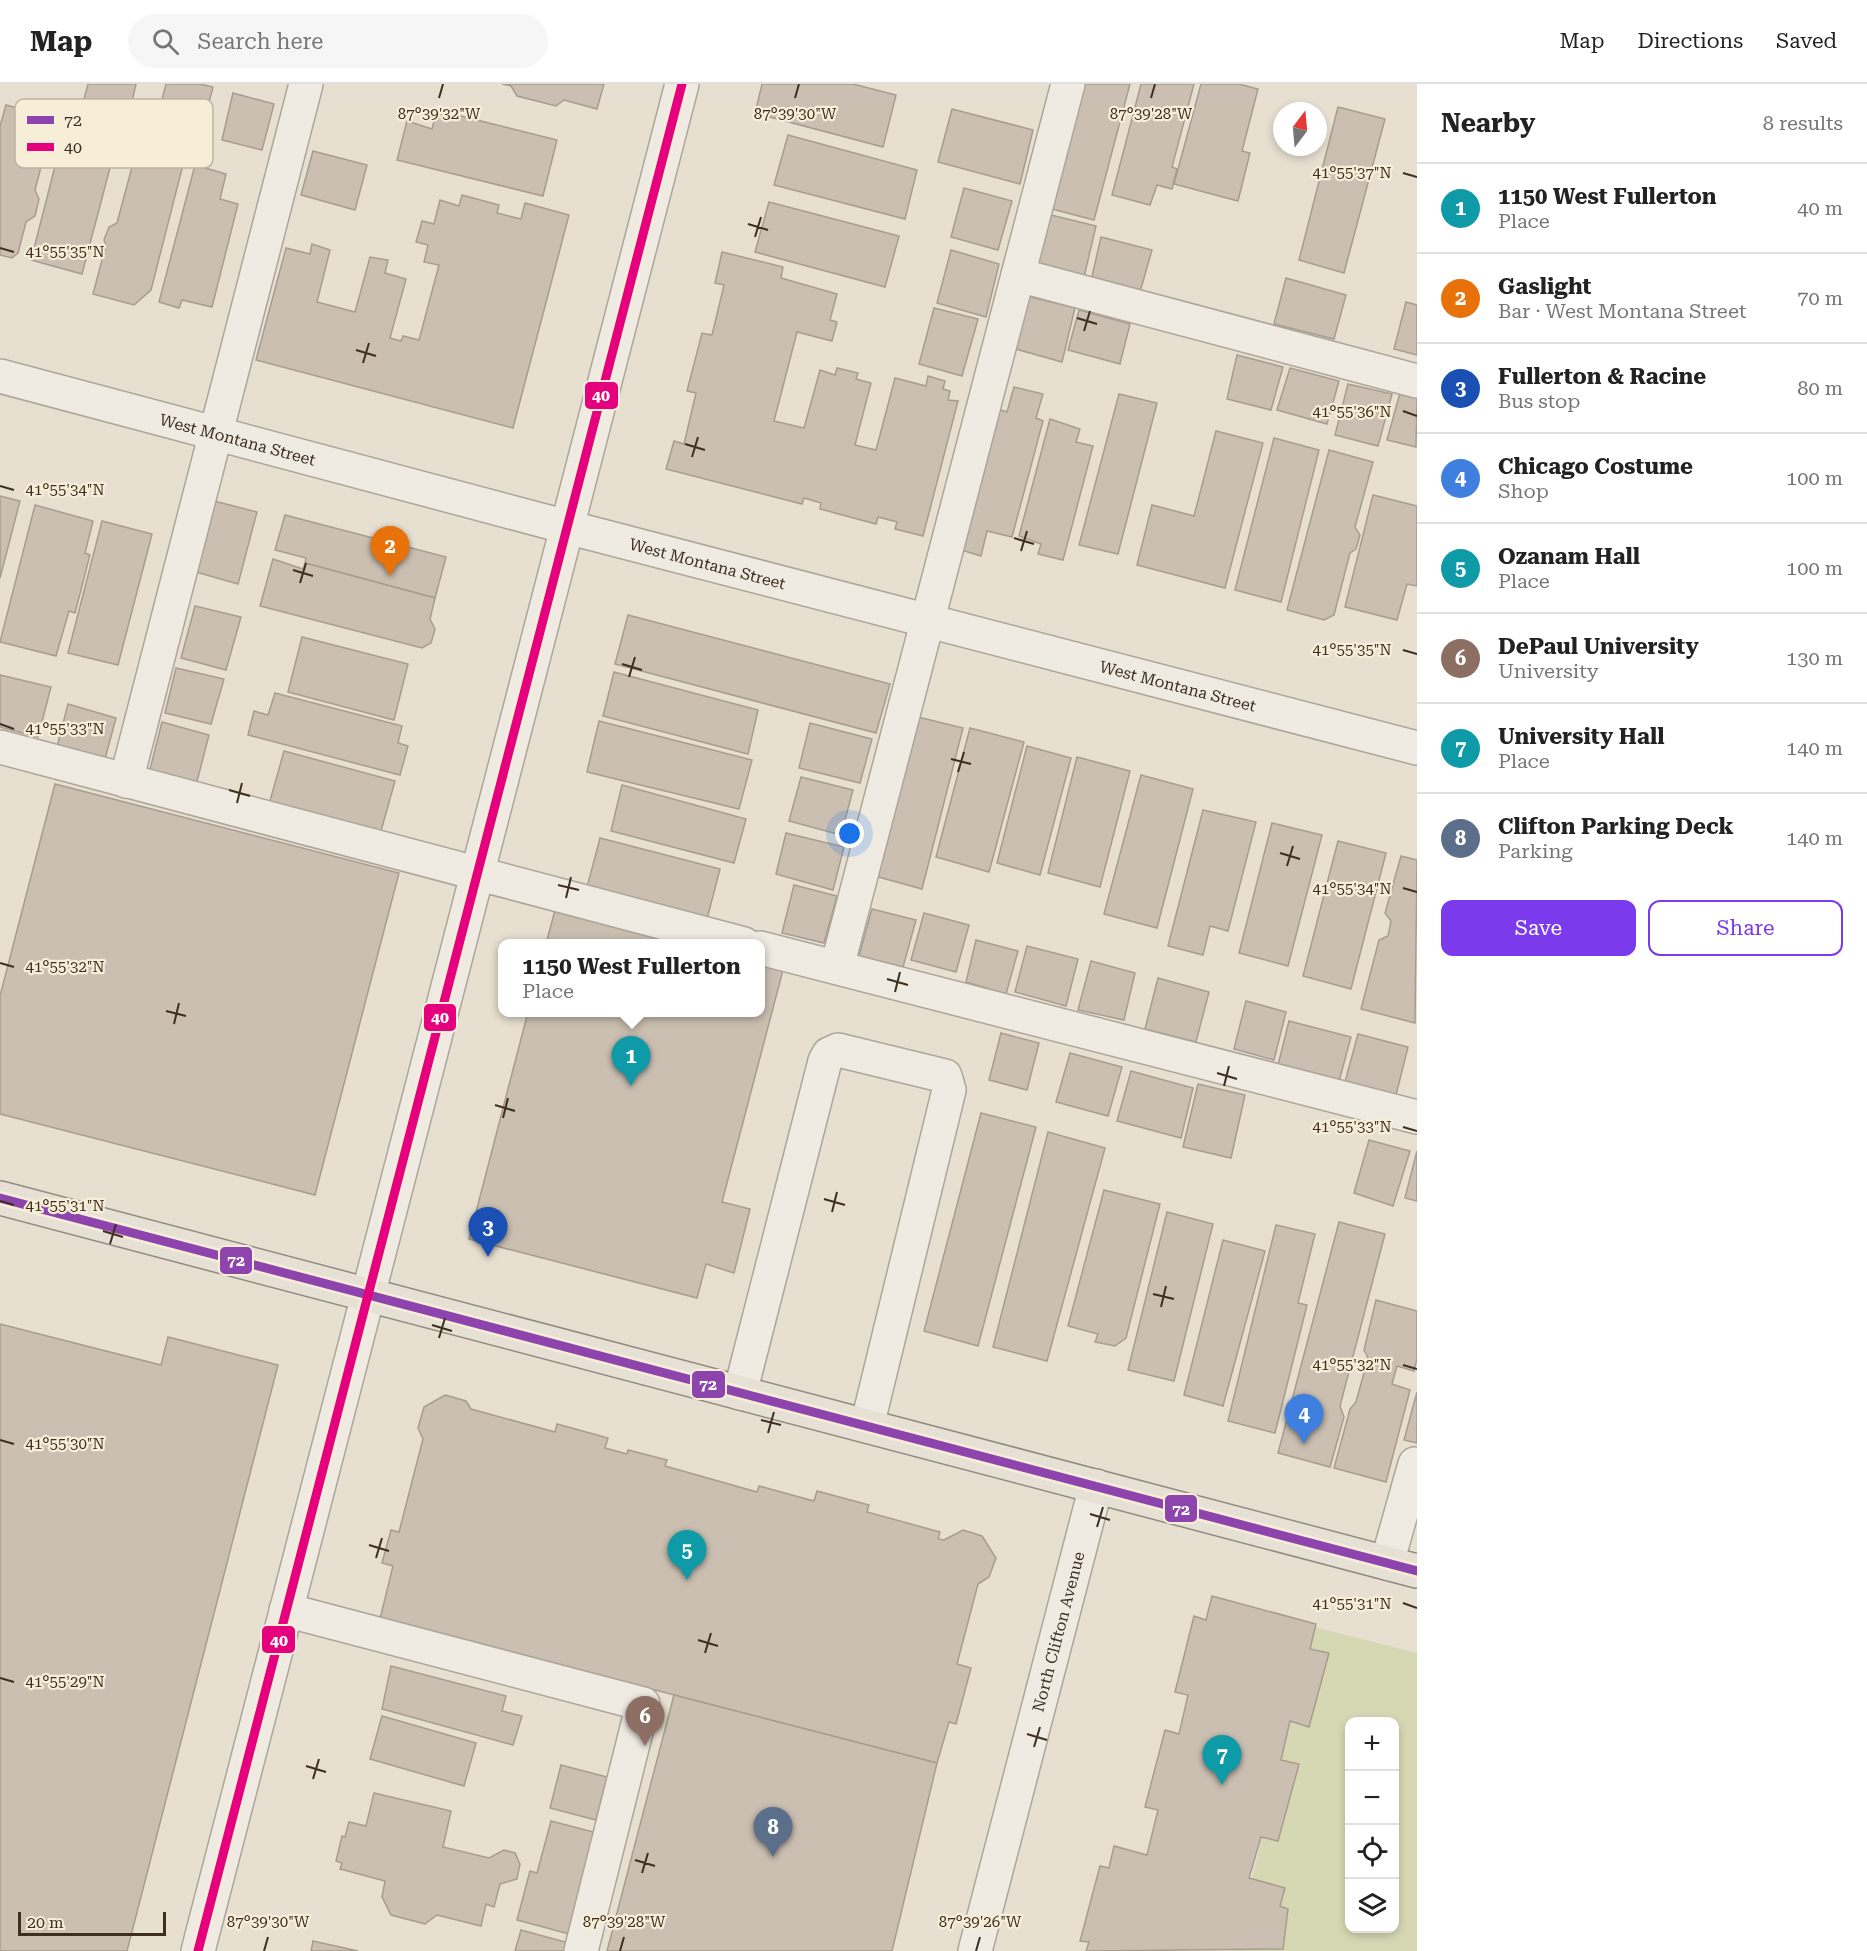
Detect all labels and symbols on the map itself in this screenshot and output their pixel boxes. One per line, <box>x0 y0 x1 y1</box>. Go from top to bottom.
legend <box>15 99 213 168</box>
north arrow <box>1273 102 1327 156</box>
text: 87°39'32"W <box>398 105 481 123</box>
text: 87°39'30"W <box>754 105 837 123</box>
text: 87°39'28"W <box>1110 105 1193 123</box>
text: 72 <box>64 111 82 130</box>
text: 40 <box>64 138 82 157</box>
text: 41°55'37"N <box>1312 164 1392 182</box>
text: 41°55'35"N <box>25 243 105 261</box>
line badge: 40 <box>584 381 619 410</box>
text: 40 <box>592 386 610 405</box>
text: 41°55'36"N <box>1312 403 1392 421</box>
street label: West Montana Street <box>157 410 318 470</box>
text: 41°55'34"N <box>25 481 105 499</box>
pin: 2 <box>370 526 410 576</box>
street label: West Montana Street <box>627 535 788 593</box>
text: 41°55'35"N <box>1312 641 1392 659</box>
street label: West Montana Street <box>1098 657 1258 716</box>
text: 41°55'33"N <box>25 720 105 738</box>
your location <box>835 819 864 848</box>
text: 41°55'34"N <box>1312 880 1392 898</box>
text: 41°55'32"N <box>25 958 105 976</box>
line badge: 40 <box>423 1003 457 1032</box>
text: 40 <box>431 1008 449 1027</box>
pin: 1 <box>612 1036 650 1086</box>
text: 41°55'33"N <box>1312 1118 1392 1136</box>
text: 41°55'31"N <box>25 1197 105 1215</box>
pin: 3 <box>468 1208 508 1257</box>
line badge: 72 <box>219 1246 253 1275</box>
text: 72 <box>227 1251 245 1270</box>
text: 41°55'32"N <box>1312 1356 1392 1374</box>
line badge: 72 <box>691 1370 726 1399</box>
text: 72 <box>699 1375 717 1394</box>
pin: 4 <box>1284 1394 1324 1444</box>
text: 41°55'30"N <box>25 1435 105 1453</box>
line badge: 72 <box>1164 1494 1198 1523</box>
text: 72 <box>1172 1500 1190 1519</box>
pin: 5 <box>668 1530 706 1580</box>
street label: North Clifton Avenue <box>1029 1549 1089 1714</box>
text: 41°55'31"N <box>1312 1595 1392 1613</box>
line badge: 40 <box>261 1625 296 1654</box>
text: 40 <box>270 1631 288 1650</box>
text: 41°55'29"N <box>25 1673 105 1691</box>
pin: 6 <box>626 1696 664 1746</box>
pin: 7 <box>1202 1736 1242 1785</box>
pin: 8 <box>754 1808 792 1857</box>
scale bar <box>18 1909 166 1936</box>
text: 87°39'30"W <box>227 1913 310 1931</box>
text: 87°39'28"W <box>583 1913 666 1931</box>
text: 87°39'26"W <box>939 1913 1022 1931</box>

